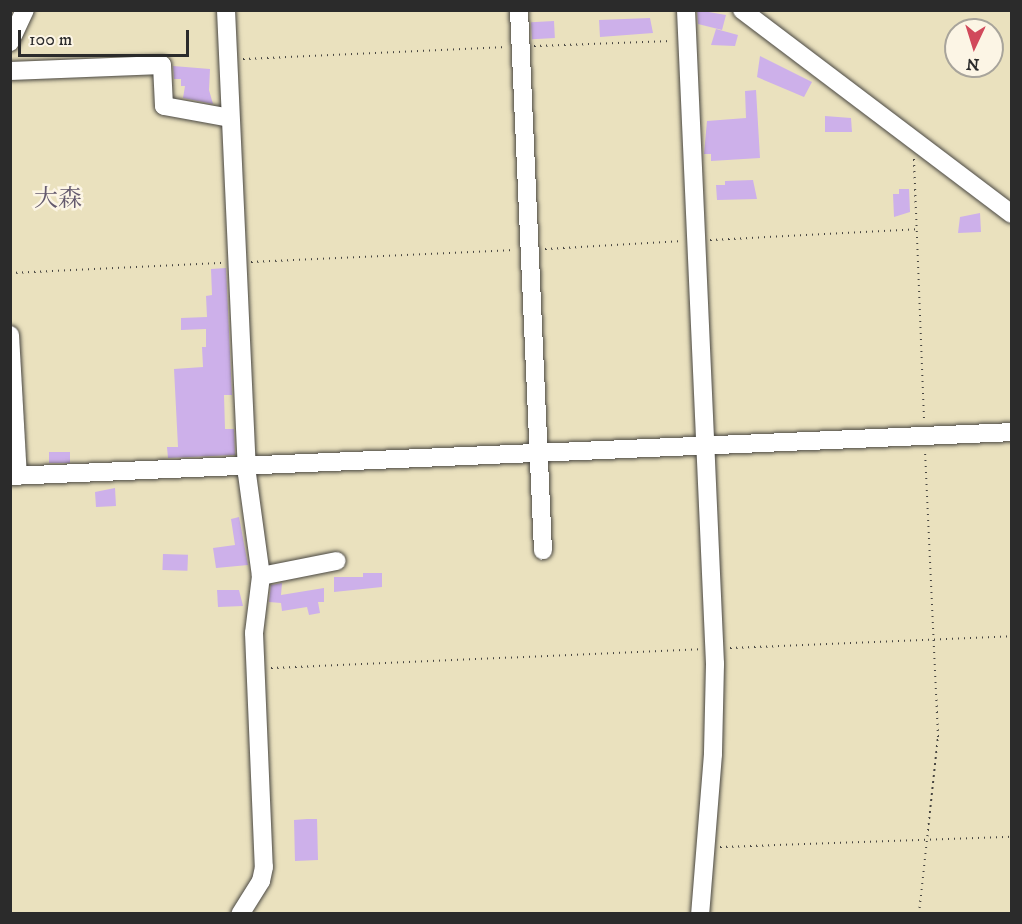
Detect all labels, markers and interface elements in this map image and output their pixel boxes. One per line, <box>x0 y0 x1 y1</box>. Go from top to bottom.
scale bar <box>21 18 192 56</box>
north arrow <box>944 18 1004 78</box>
text: 100 m <box>29 29 72 51</box>
text: N <box>966 54 980 74</box>
district label: 大森 <box>34 186 82 214</box>

